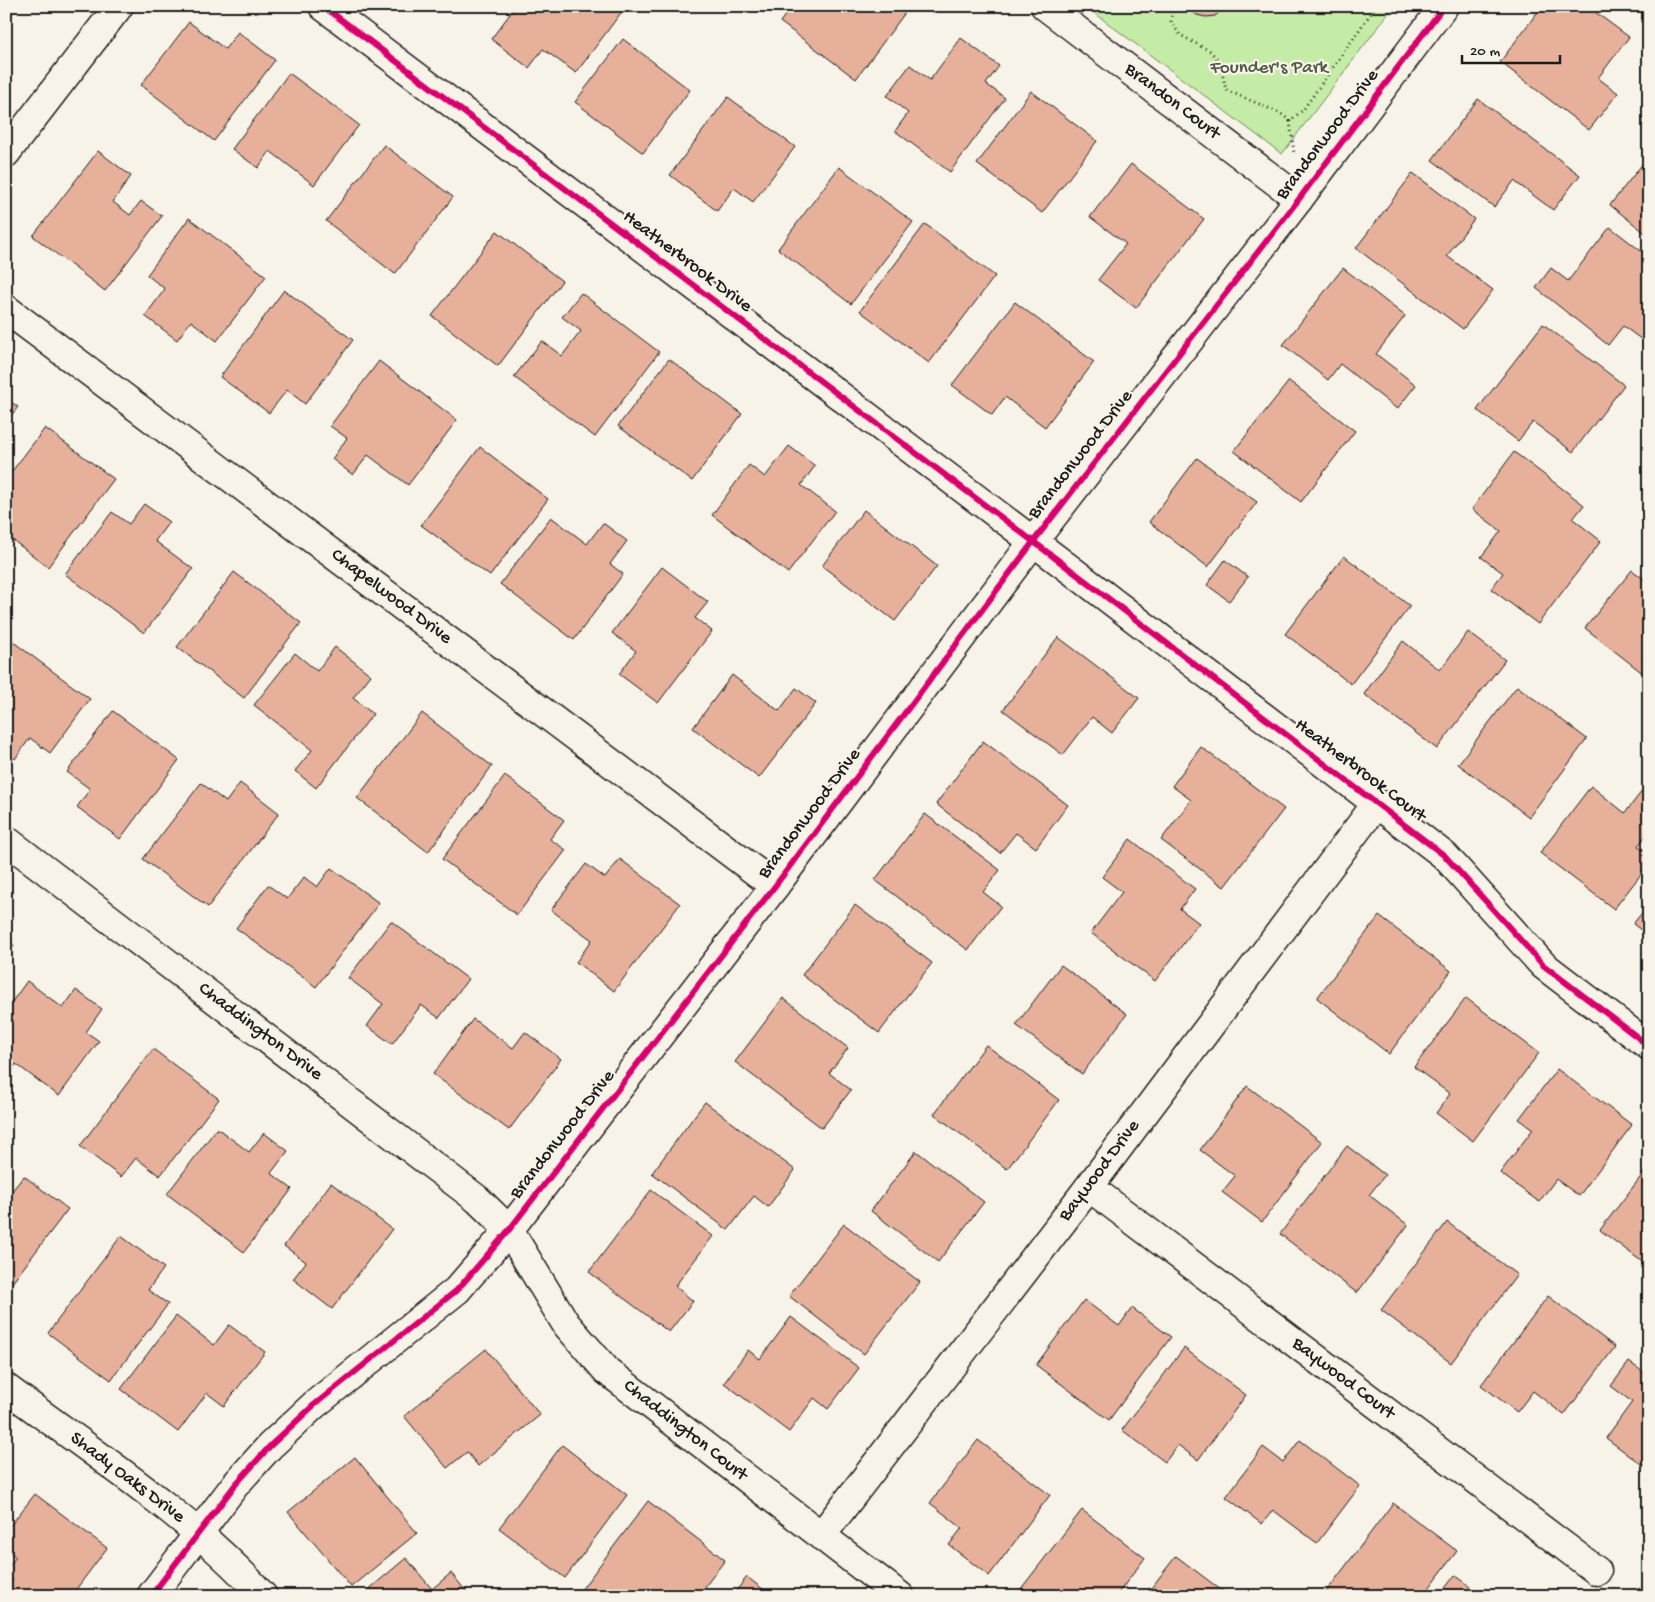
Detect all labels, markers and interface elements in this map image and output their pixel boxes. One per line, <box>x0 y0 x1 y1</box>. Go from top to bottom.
scale bar <box>1462 32 1560 64</box>
text: 20 m <box>1470 43 1500 61</box>
park label: Founder's Park <box>1209 57 1329 80</box>
street label: Brandon Court <box>1119 58 1226 147</box>
street label: Brandonwood Drive <box>1271 65 1385 206</box>
street label: Heatherbrook Drive <box>618 206 757 318</box>
street label: Brandonwood Drive <box>1023 386 1139 525</box>
street label: Chapelwood Drive <box>326 544 456 650</box>
street label: Heatherbrook Court <box>1290 714 1432 829</box>
street label: Brandonwood Drive <box>753 744 867 885</box>
street label: Chaddington Drive <box>193 978 327 1086</box>
street label: Brandonwood Drive <box>505 1066 621 1205</box>
street label: Baywood Drive <box>1054 1116 1146 1227</box>
street label: Baywood Court <box>1286 1332 1401 1427</box>
street label: Chaddington Court <box>618 1375 754 1488</box>
street label: Shady Oaks Drive <box>65 1427 189 1529</box>

